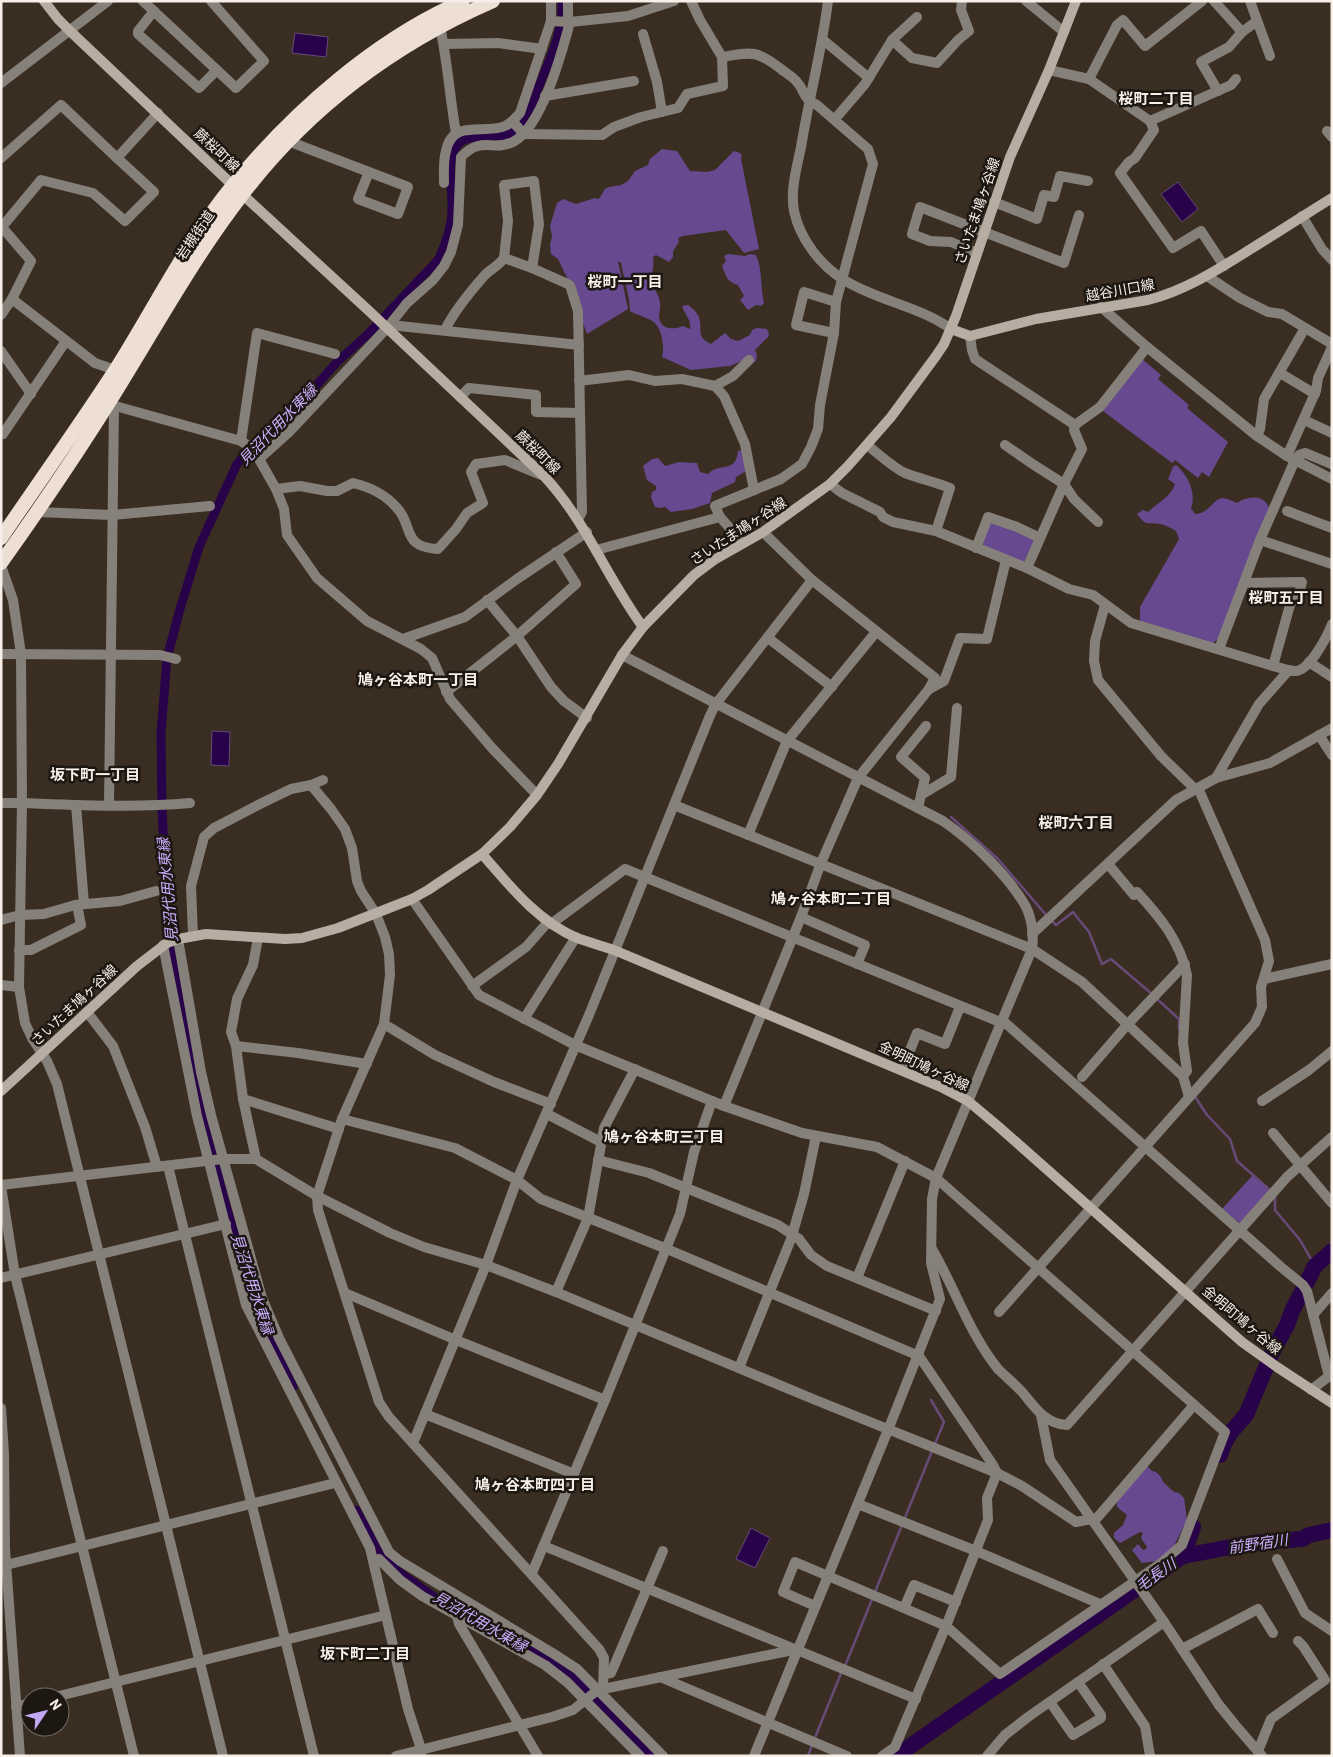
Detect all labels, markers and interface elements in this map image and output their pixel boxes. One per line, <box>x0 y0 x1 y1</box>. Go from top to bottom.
district label: 桜町二丁目 <box>1118 89 1194 107</box>
street label: 蕨桜町線 <box>191 124 244 175</box>
street label: さいたま鳩ヶ谷線 <box>950 155 1003 266</box>
street label: 岩槻街道 <box>172 207 217 263</box>
district label: 桜町一丁目 <box>587 272 663 290</box>
street label: 越谷川口線 <box>1084 275 1156 304</box>
water label: 見沼代用水東縁 <box>234 379 322 468</box>
street label: 蕨桜町線 <box>512 426 564 477</box>
street label: さいたま鳩ヶ谷線 <box>686 493 789 568</box>
district label: 桜町五丁目 <box>1248 588 1324 606</box>
district label: 鳩ヶ谷本町一丁目 <box>358 670 478 688</box>
district label: 坂下町一丁目 <box>50 765 140 783</box>
district label: 桜町六丁目 <box>1038 813 1114 831</box>
water label: 見沼代用水東縁 <box>153 835 181 943</box>
district label: 鳩ヶ谷本町二丁目 <box>771 889 891 907</box>
street label: さいたま鳩ヶ谷線 <box>27 960 120 1049</box>
street label: 金明町鳩ヶ谷線 <box>876 1037 972 1094</box>
district label: 鳩ヶ谷本町三丁目 <box>604 1127 724 1145</box>
water label: 見沼代用水東縁 <box>228 1231 278 1338</box>
street label: 金明町鳩ヶ谷線 <box>1199 1282 1285 1358</box>
district label: 鳩ヶ谷本町四丁目 <box>475 1475 595 1493</box>
water label: 前野宿川 <box>1227 1530 1291 1556</box>
water label: 毛長川 <box>1132 1553 1181 1594</box>
water label: 見沼代用水東縁 <box>431 1587 532 1656</box>
district label: 坂下町二丁目 <box>320 1644 410 1662</box>
north arrow <box>20 1687 70 1737</box>
text: N <box>46 1696 66 1713</box>

